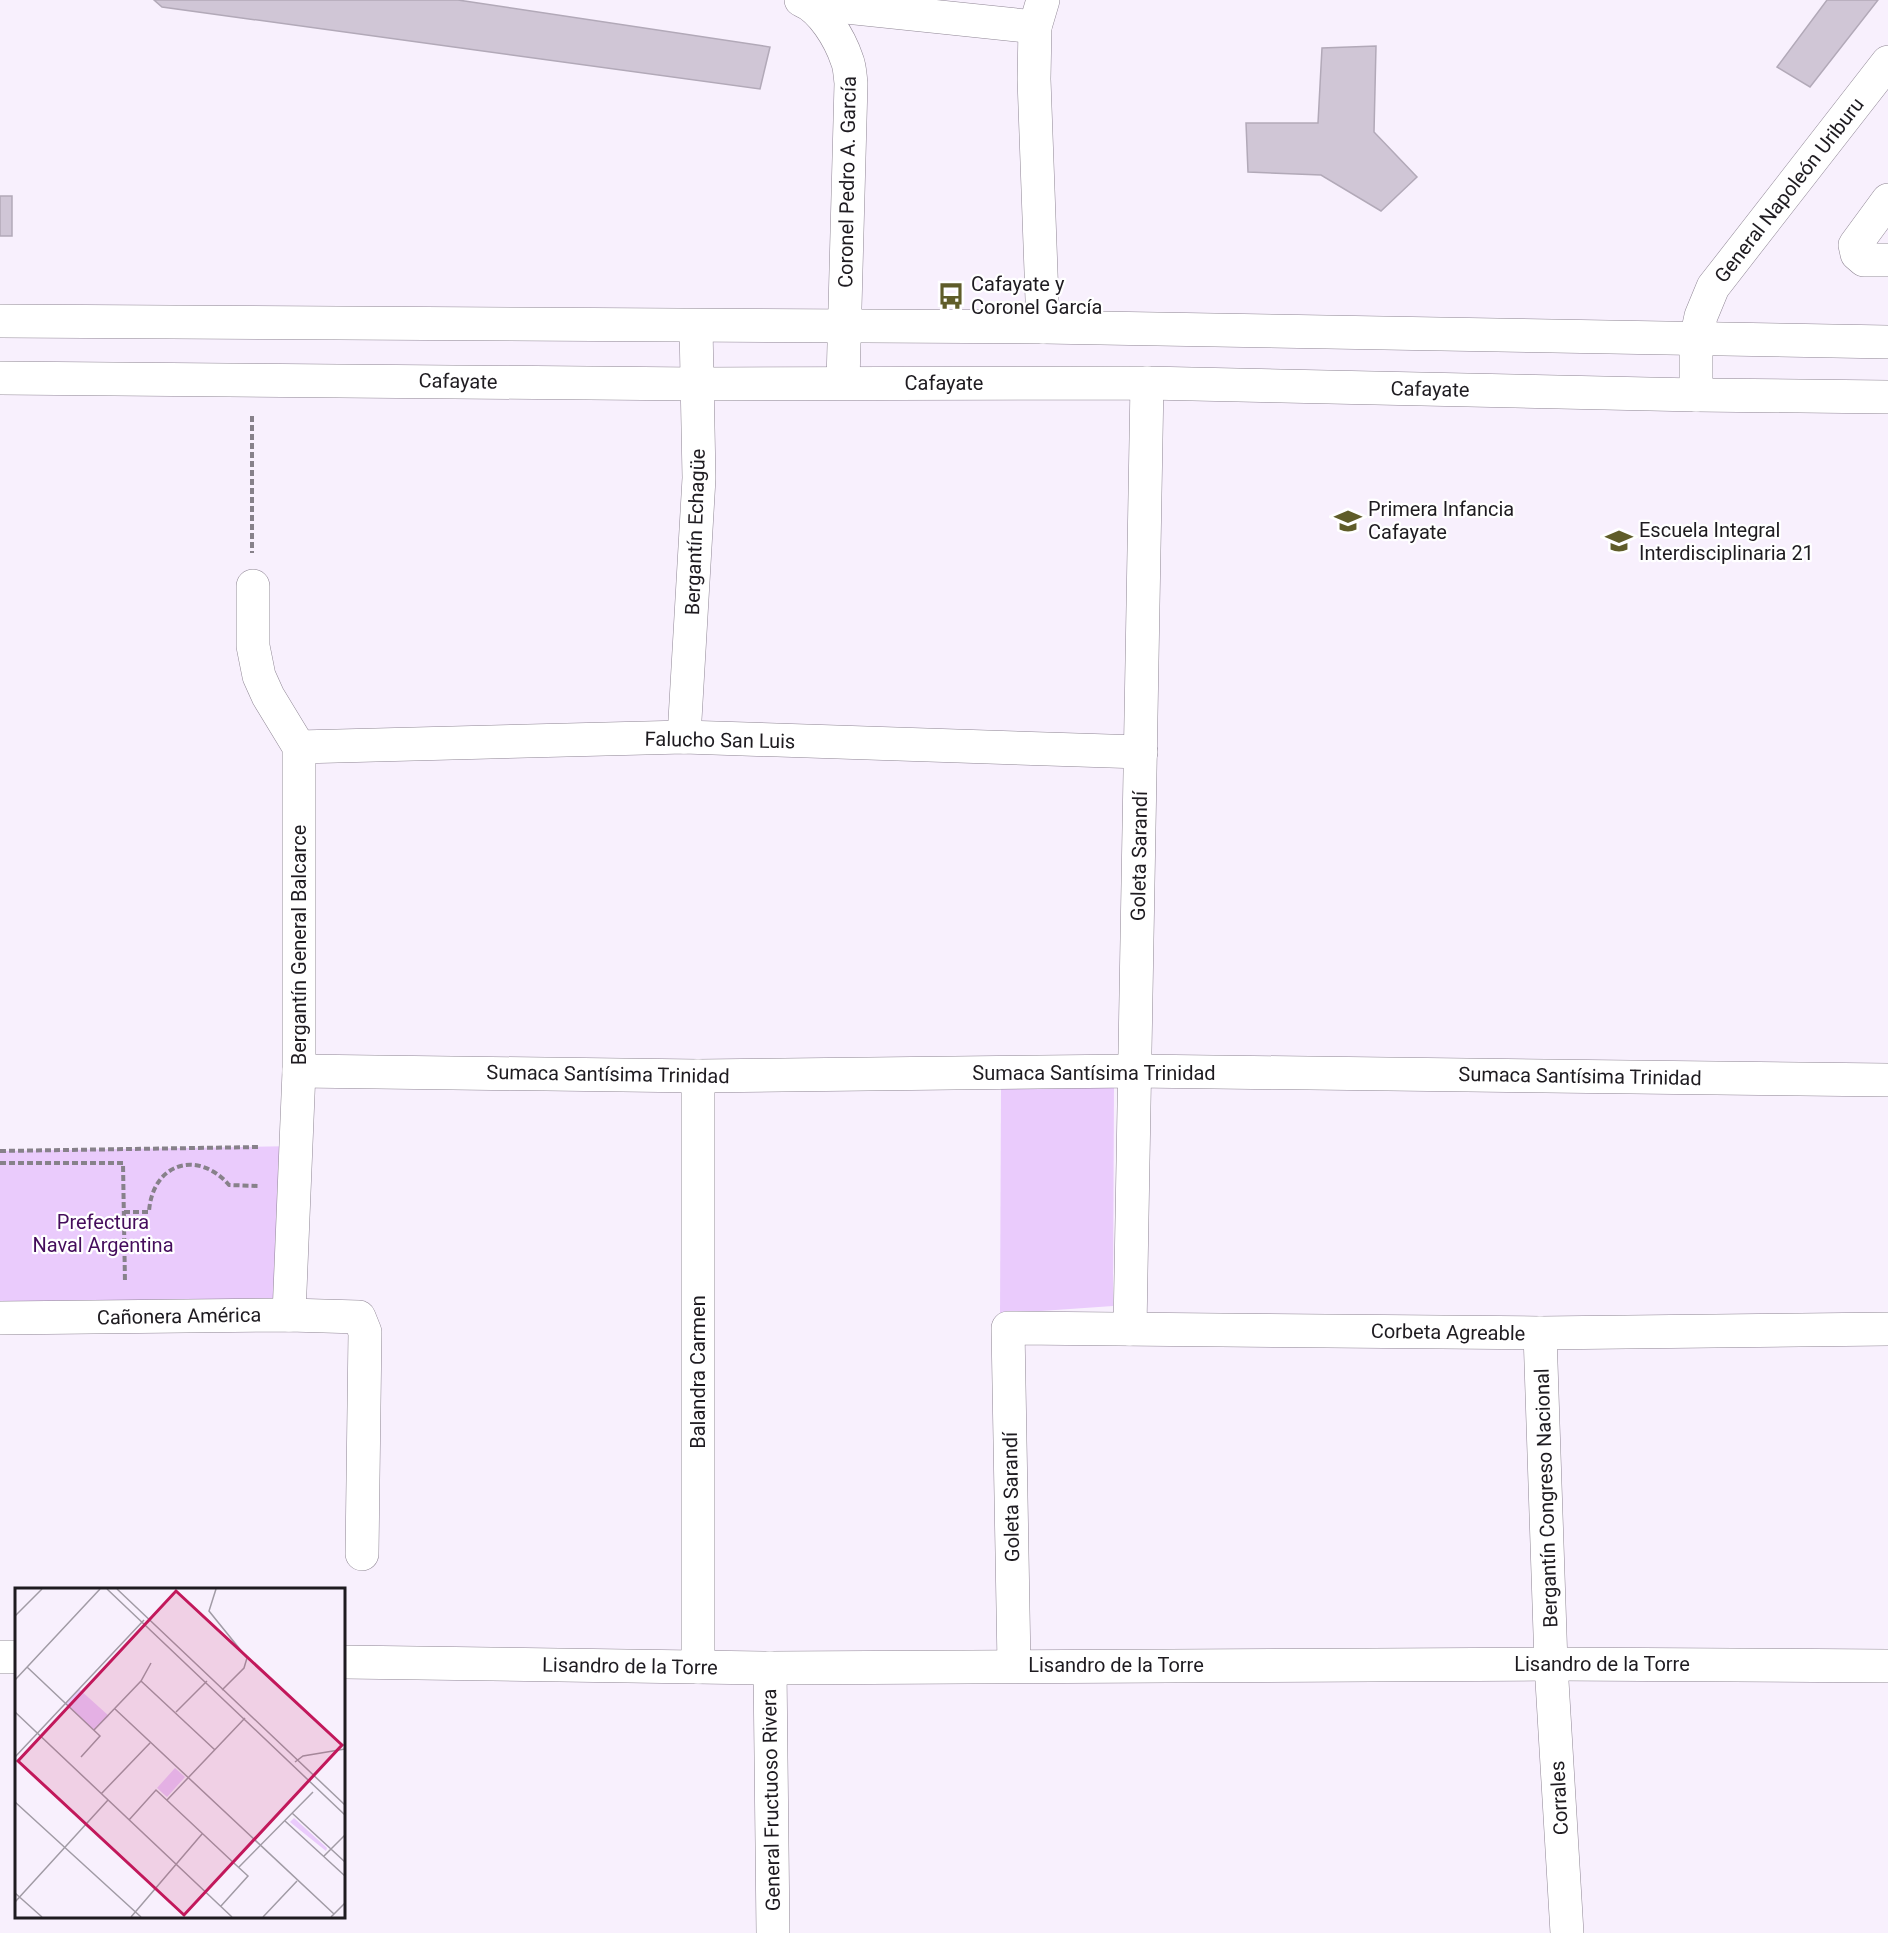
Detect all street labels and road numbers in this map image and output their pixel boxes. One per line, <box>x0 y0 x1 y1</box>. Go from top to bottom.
street label: Coronel Pedro A. García <box>833 76 861 288</box>
street label: General Napoleón Uriburu <box>1709 93 1869 287</box>
street label: Cafayate <box>418 368 498 394</box>
street label: Cafayate <box>905 371 983 395</box>
street label: Cafayate <box>1390 376 1470 402</box>
street label: Bergantín Echagüe <box>680 448 710 616</box>
street label: Falucho San Luis <box>644 727 796 753</box>
street label: Goleta Sarandí <box>1126 790 1152 921</box>
street label: Bergantín General Balcarce <box>287 825 311 1065</box>
street label: Sumaca Santísima Trinidad <box>486 1060 730 1088</box>
street label: Sumaca Santísima Trinidad <box>972 1061 1216 1085</box>
street label: Sumaca Santísima Trinidad <box>1458 1062 1702 1090</box>
street label: Balandra Carmen <box>686 1295 710 1449</box>
street label: Cañonera América <box>97 1303 261 1329</box>
street label: Corbeta Agreable <box>1371 1319 1525 1345</box>
street label: Bergantín Congreso Nacional <box>1529 1368 1563 1628</box>
street label: Goleta Sarandí <box>998 1431 1024 1562</box>
street label: Lisandro de la Torre <box>542 1652 718 1680</box>
street label: Lisandro de la Torre <box>1514 1652 1690 1676</box>
street label: Lisandro de la Torre <box>1028 1653 1204 1677</box>
street label: General Fructuoso Rivera <box>757 1689 785 1911</box>
street label: Corrales <box>1545 1760 1573 1836</box>

